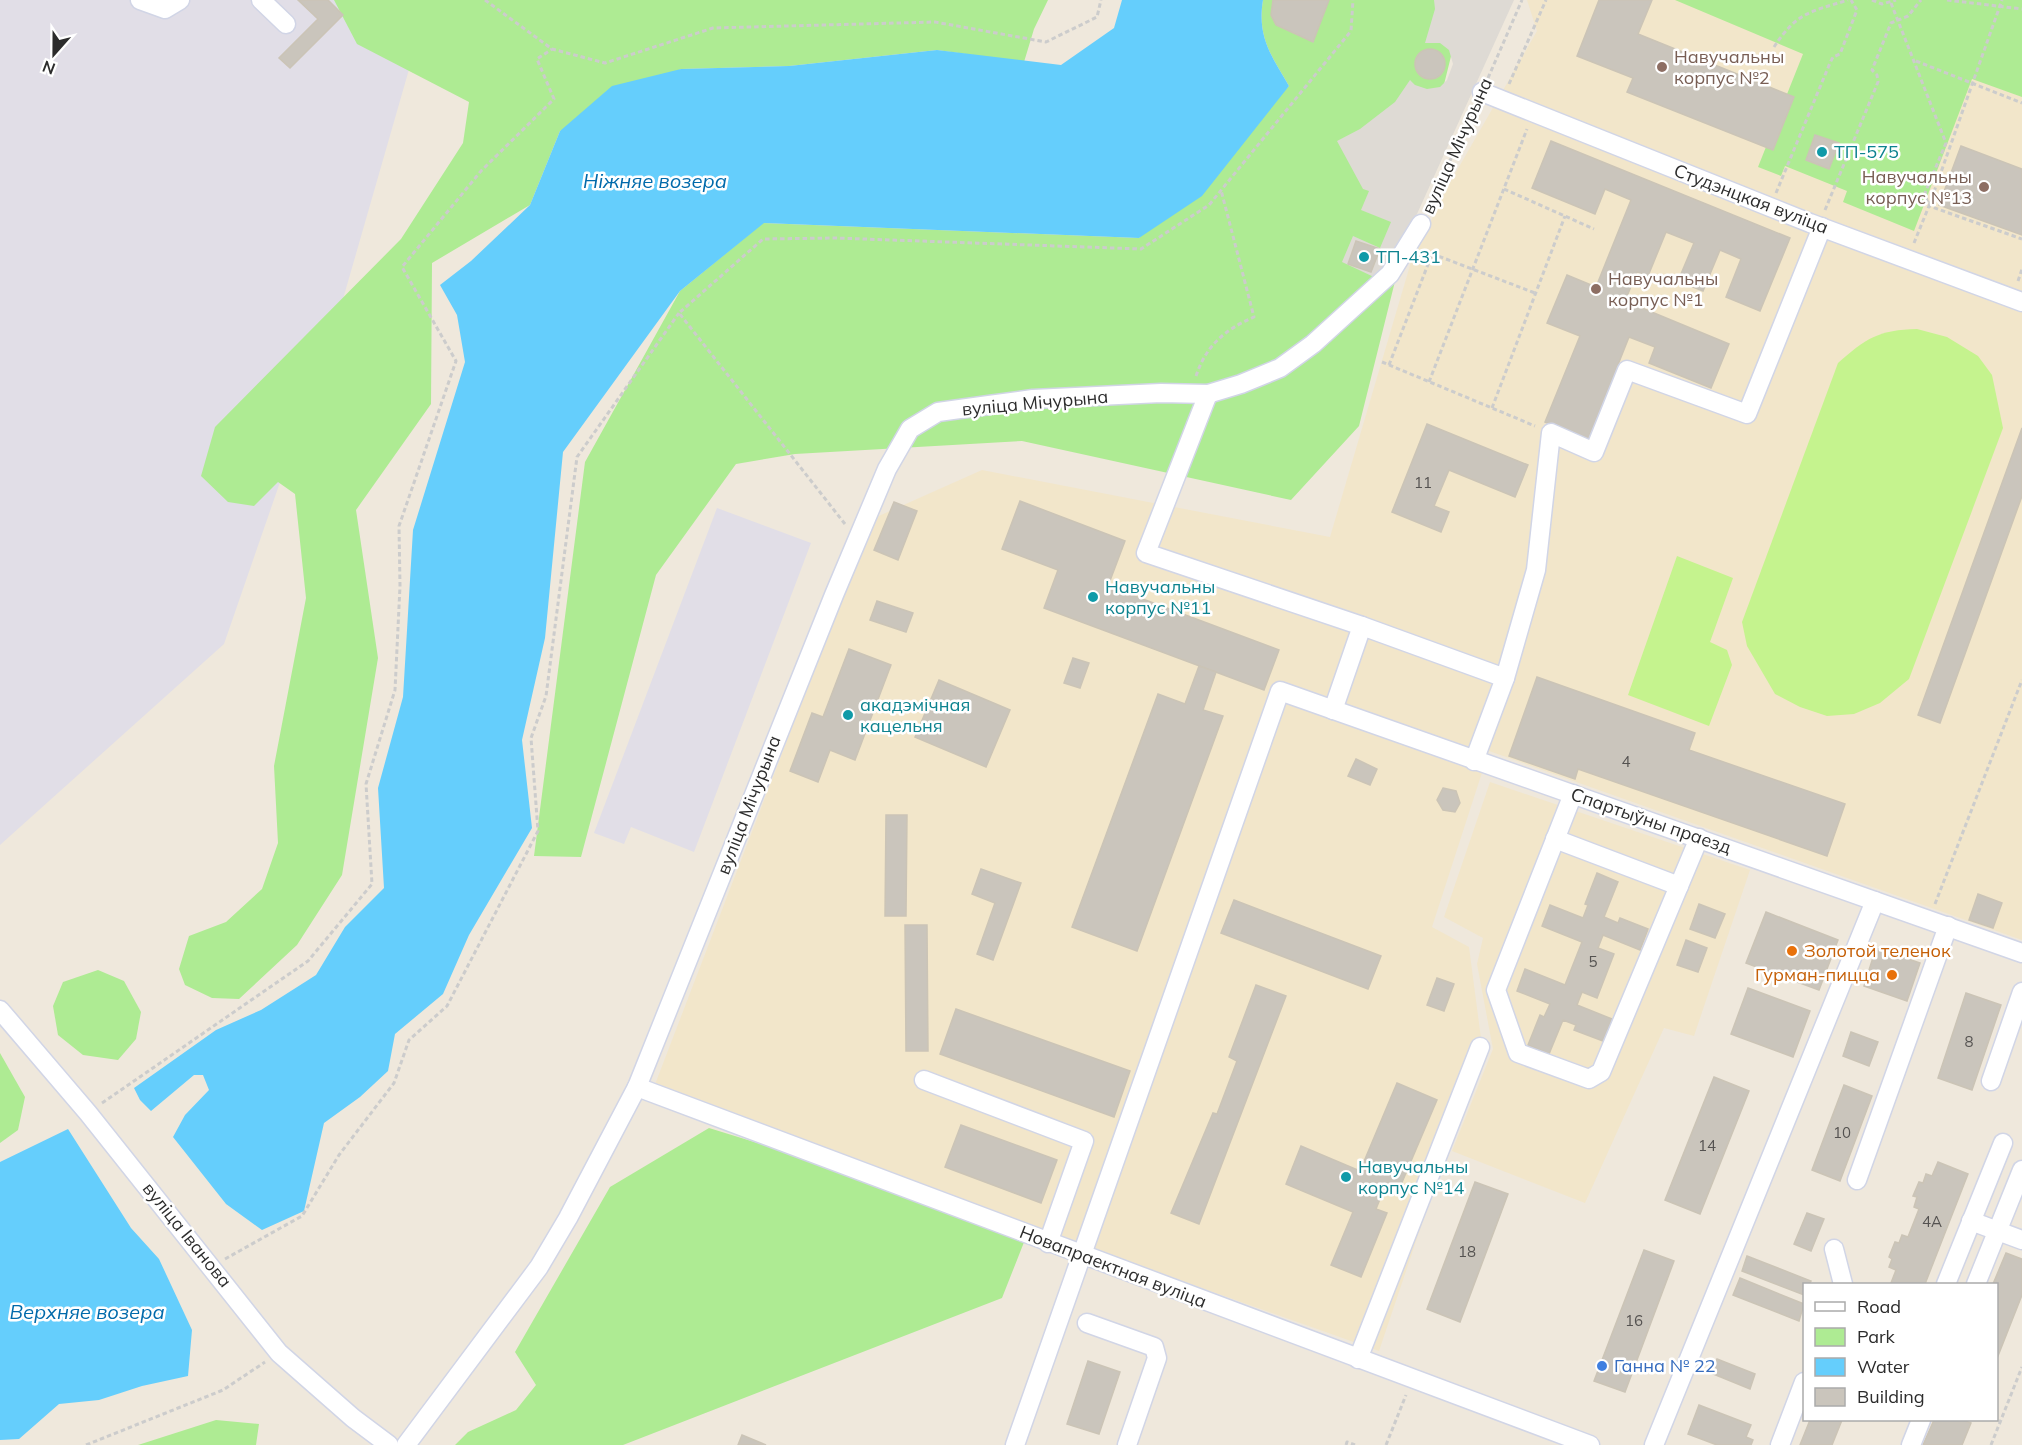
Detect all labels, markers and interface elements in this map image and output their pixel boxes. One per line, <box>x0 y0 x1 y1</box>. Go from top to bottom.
north arrow <box>24 24 84 84</box>
place label: Навучальны корпус №2 <box>1674 45 1784 89</box>
text: N <box>39 57 58 80</box>
marker: Навучальны корпус №2 <box>1655 60 1669 74</box>
street label: вуліца Мічурына <box>1416 74 1497 218</box>
place label: ТП-575 <box>1834 140 1899 163</box>
marker: ТП-575 <box>1815 145 1829 159</box>
street label: Студэнцкая вуліца <box>1671 158 1832 239</box>
place label: Навучальны корпус №13 <box>1862 165 1972 209</box>
water label: Ніжняе возера <box>583 168 727 193</box>
marker: Навучальны корпус №13 <box>1977 180 1991 194</box>
place label: ТП-431 <box>1376 245 1441 268</box>
marker: ТП-431 <box>1357 250 1371 264</box>
place label: Навучальны корпус №1 <box>1608 267 1718 311</box>
marker: Навучальны корпус №1 <box>1589 282 1603 296</box>
street label: вуліца Мічурына <box>961 385 1109 420</box>
house number: 11 <box>1414 473 1432 492</box>
place label: Навучальны корпус №11 <box>1105 575 1215 619</box>
marker: Навучальны корпус №11 <box>1086 590 1100 604</box>
place label: акадэмічная кацельня <box>860 693 970 737</box>
marker: акадэмічная кацельня <box>841 708 855 722</box>
street label: вуліца Мічурына <box>711 732 786 877</box>
house number: 4 <box>1621 752 1631 771</box>
street label: Спартыўны праезд <box>1568 782 1734 859</box>
place label: Золотой теленок <box>1804 939 1951 962</box>
marker: Золотой теленок <box>1785 944 1799 958</box>
house number: 5 <box>1588 952 1598 971</box>
place label: Гурман-пицца <box>1755 963 1880 986</box>
marker: Гурман-пицца <box>1885 968 1899 982</box>
house number: 8 <box>1964 1032 1974 1051</box>
house number: 10 <box>1833 1123 1851 1142</box>
house number: 14 <box>1698 1136 1716 1155</box>
place label: Навучальны корпус №14 <box>1358 1155 1468 1199</box>
marker: Навучальны корпус №14 <box>1339 1170 1353 1184</box>
street label: вуліца Іванова <box>138 1177 237 1292</box>
house number: 4А <box>1922 1212 1942 1231</box>
street label: Новапраектная вуліца <box>1016 1220 1210 1313</box>
house number: 18 <box>1458 1242 1476 1261</box>
legend <box>1803 1283 1998 1421</box>
text: Road <box>1857 1295 1901 1318</box>
water label: Верхняе возера <box>9 1299 165 1324</box>
house number: 16 <box>1625 1311 1643 1330</box>
text: Park <box>1857 1325 1896 1348</box>
place label: Ганна № 22 <box>1614 1354 1716 1377</box>
text: Water <box>1857 1355 1910 1378</box>
marker: Ганна № 22 <box>1595 1359 1609 1373</box>
text: Building <box>1857 1385 1925 1408</box>

